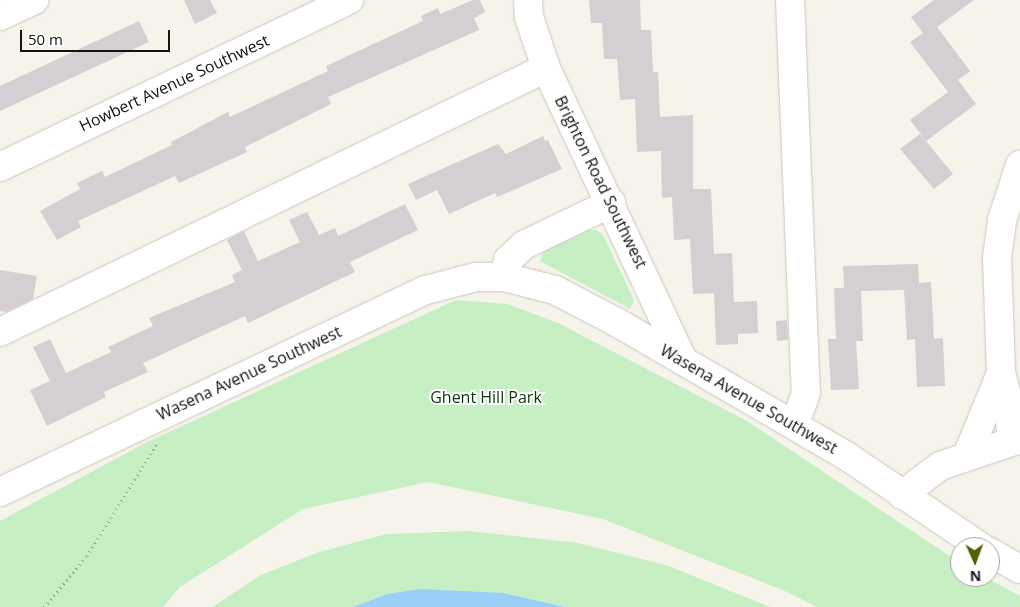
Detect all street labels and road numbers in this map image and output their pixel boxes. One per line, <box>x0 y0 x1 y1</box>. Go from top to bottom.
street label: Howbert Avenue Southwest <box>76 30 272 136</box>
street label: Brighton Road Southwest <box>551 93 651 271</box>
street label: Wasena Avenue Southwest <box>154 322 344 424</box>
street label: Wasena Avenue Southwest <box>657 340 841 458</box>

